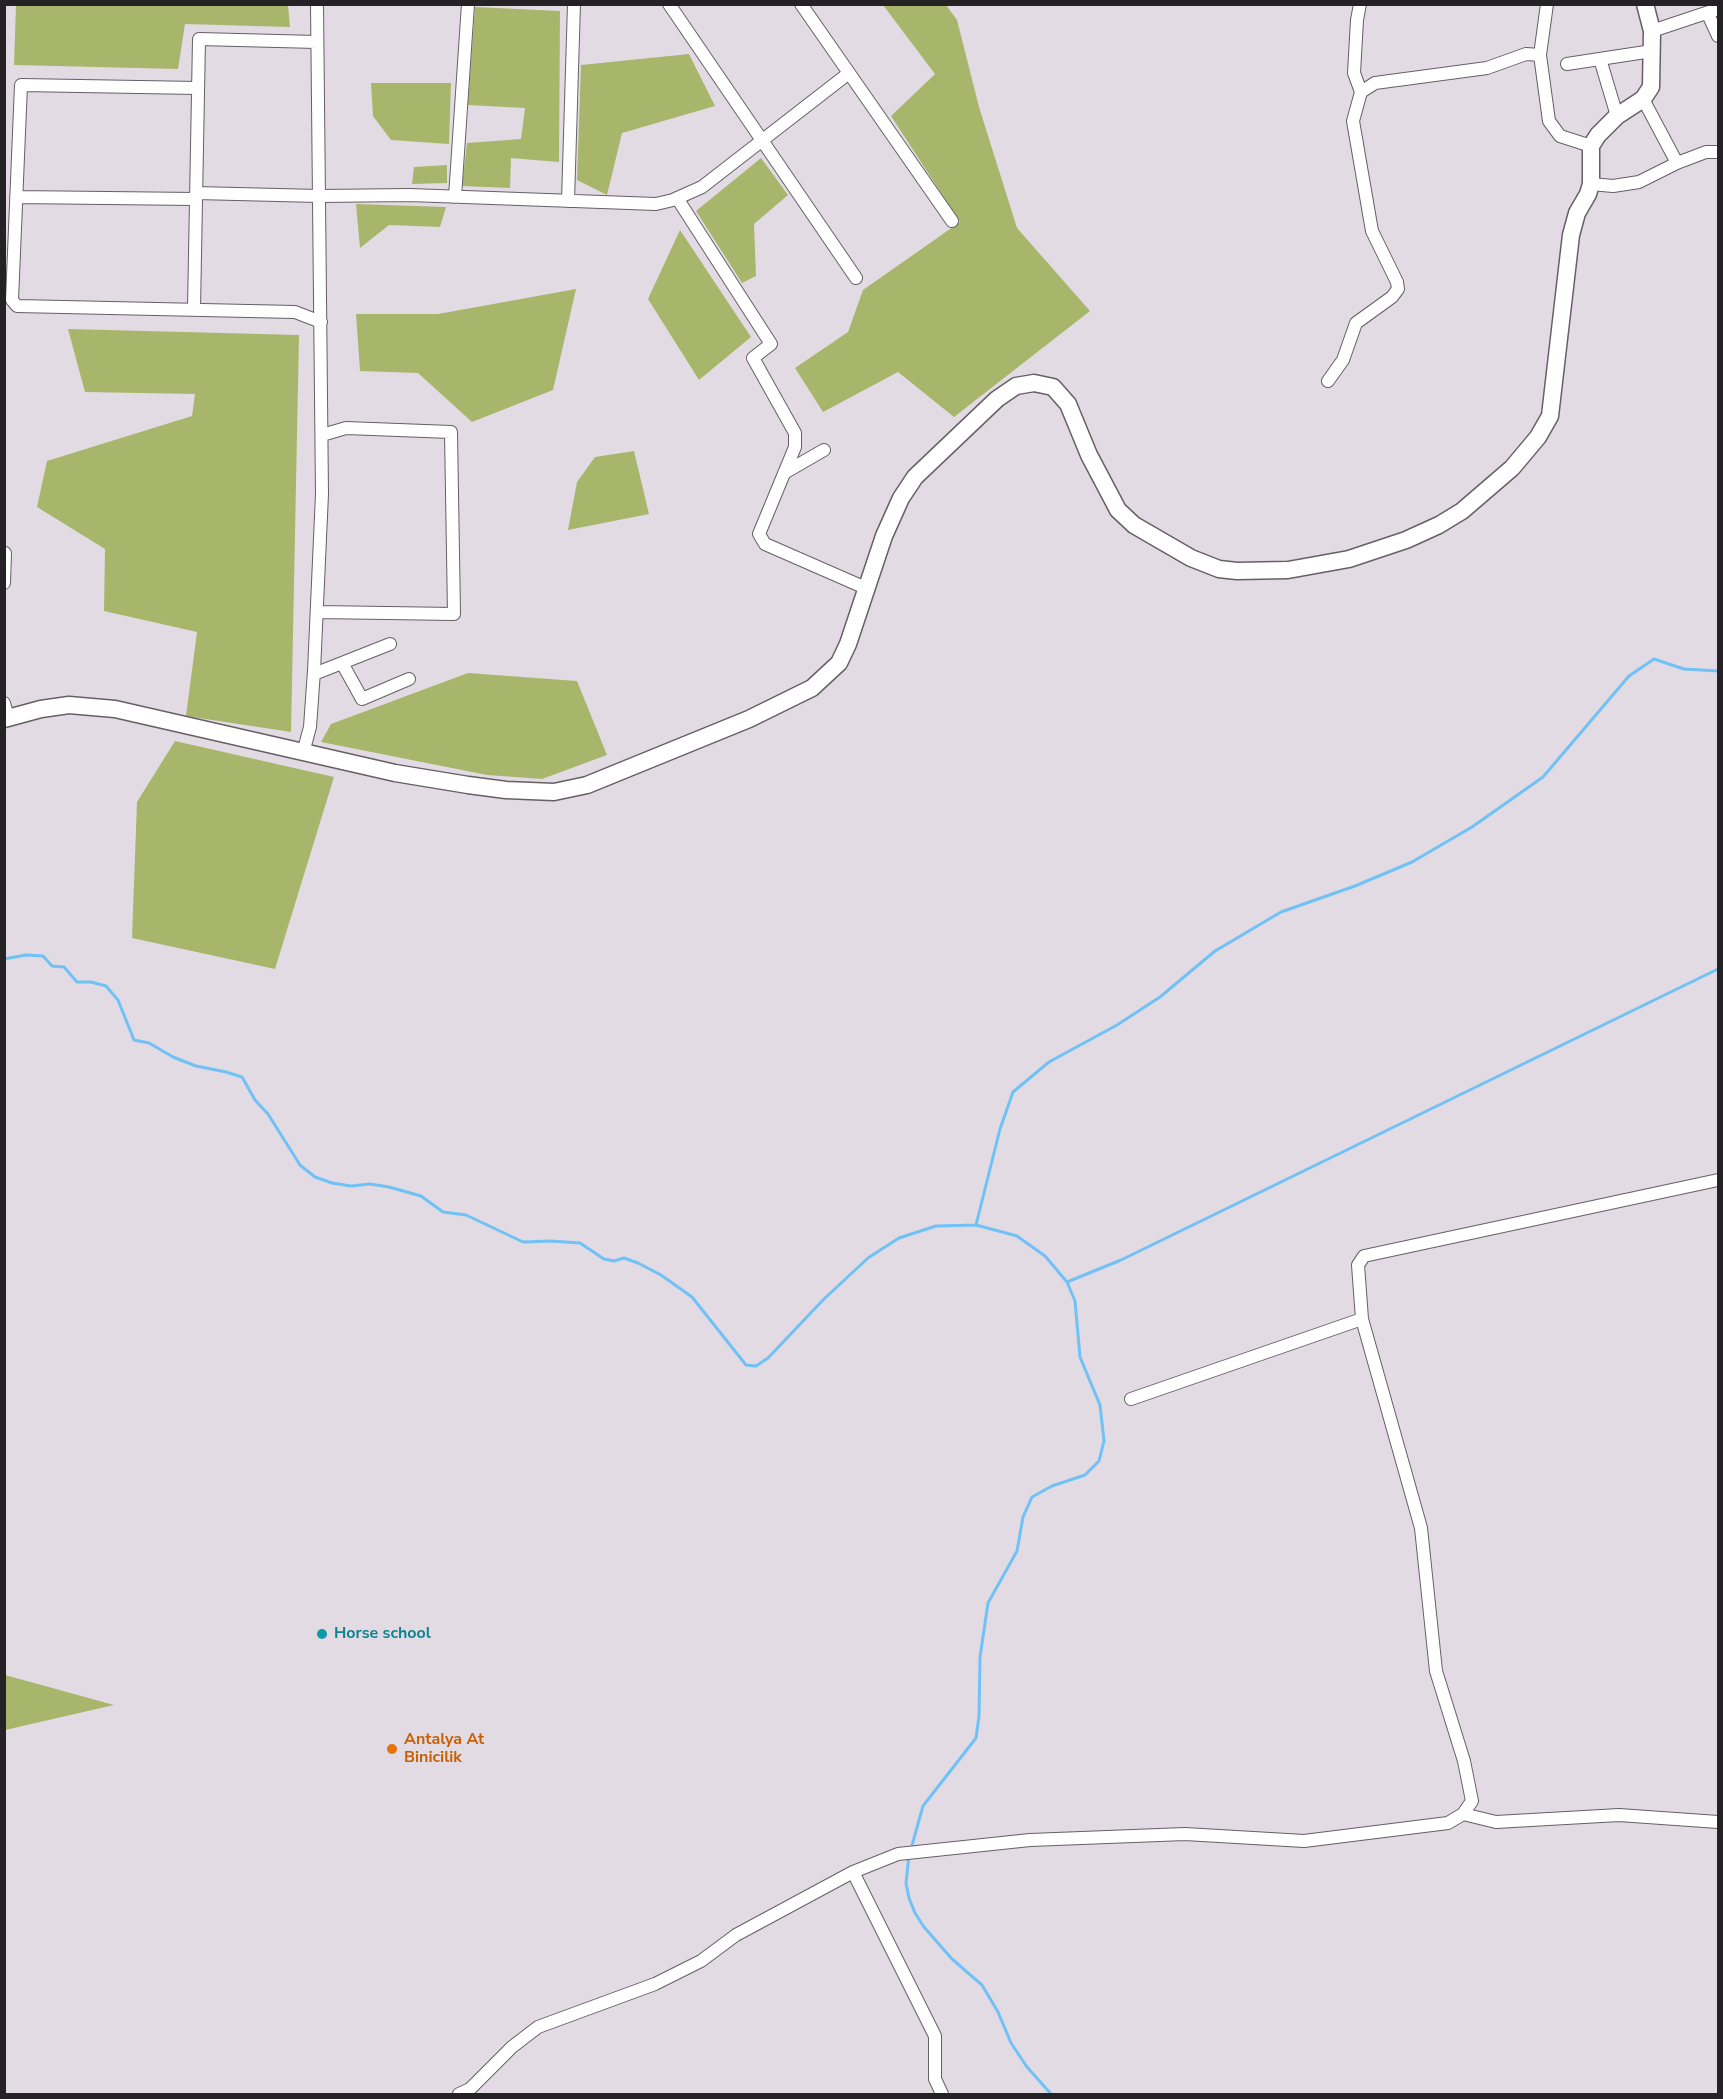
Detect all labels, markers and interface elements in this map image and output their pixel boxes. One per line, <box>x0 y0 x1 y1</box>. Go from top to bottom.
place label: Horse school <box>334 1624 431 1644</box>
marker: Horse school <box>315 1627 329 1641</box>
place label: Antalya At Binicilik <box>404 1730 484 1768</box>
marker: Antalya At Binicilik <box>385 1742 399 1756</box>

